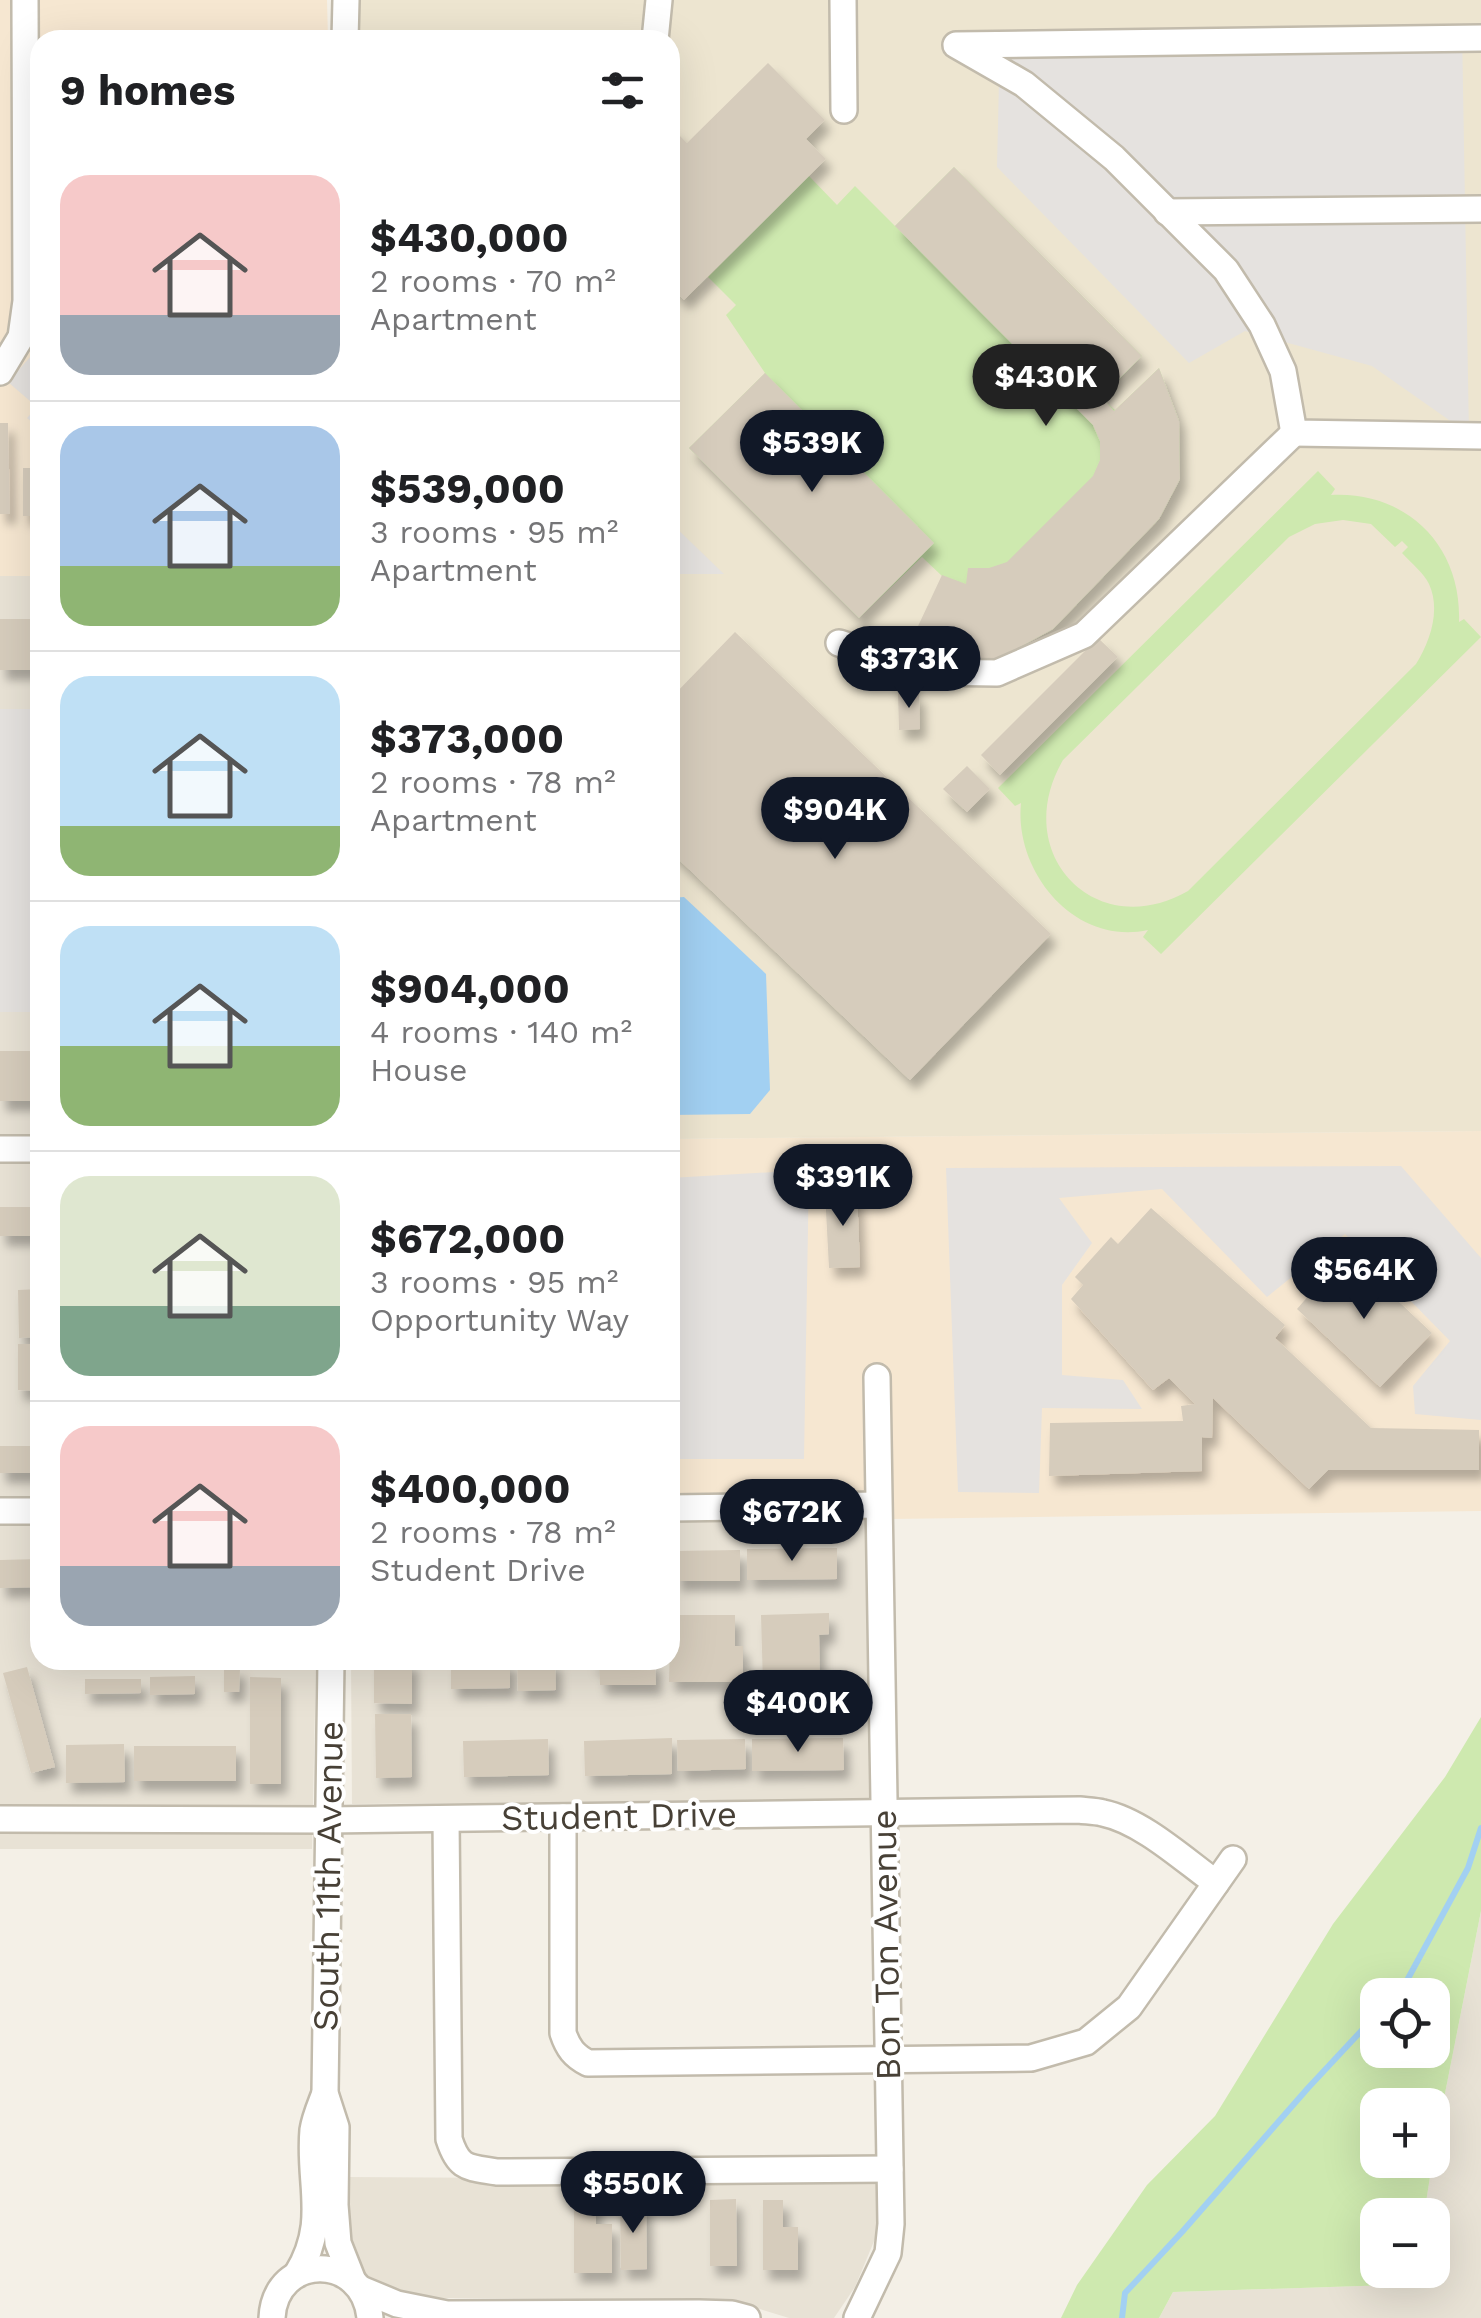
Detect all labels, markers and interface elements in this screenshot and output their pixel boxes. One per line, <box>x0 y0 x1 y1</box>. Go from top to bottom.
icon: filters <box>595 63 650 118</box>
text: 9 homes <box>60 66 235 115</box>
text: $430,000 <box>370 213 569 262</box>
icon: home <box>140 215 260 335</box>
text: 2 rooms · 70 m² <box>370 262 616 300</box>
text: Apartment <box>370 300 537 338</box>
pin: $430K <box>976 344 1116 429</box>
text: $430K <box>995 357 1097 395</box>
pin: $539K <box>742 410 882 495</box>
text: $539K <box>762 423 862 461</box>
text: $539,000 <box>370 464 565 513</box>
icon: home <box>140 466 260 586</box>
text: 3 rooms · 95 m² <box>370 513 618 551</box>
text: Apartment <box>370 551 537 589</box>
pin: $373K <box>839 626 979 711</box>
text: $373K <box>859 639 959 677</box>
text: $373,000 <box>370 714 564 763</box>
icon: home <box>140 716 260 836</box>
text: 2 rooms · 78 m² <box>370 763 616 801</box>
pin: $904K <box>765 777 905 862</box>
text: $904K <box>783 790 887 828</box>
text: Apartment <box>370 801 537 839</box>
text: $904,000 <box>370 964 570 1013</box>
icon: home <box>140 966 260 1086</box>
text: 4 rooms · 140 m² <box>370 1013 632 1051</box>
text: House <box>370 1051 468 1089</box>
pin: $391K <box>773 1144 913 1229</box>
text: $391K <box>795 1157 891 1195</box>
text: $672,000 <box>370 1214 565 1263</box>
icon: home <box>140 1216 260 1336</box>
pin: $564K <box>1294 1237 1434 1322</box>
text: $564K <box>1313 1250 1415 1288</box>
text: 3 rooms · 95 m² <box>370 1263 618 1301</box>
text: Opportunity Way <box>370 1301 629 1339</box>
text: $400,000 <box>370 1464 571 1513</box>
icon: home <box>140 1466 260 1586</box>
pin: $672K <box>722 1479 862 1564</box>
text: $672K <box>742 1492 842 1530</box>
text: 2 rooms · 78 m² <box>370 1513 616 1551</box>
text: Student Drive <box>370 1551 586 1589</box>
pin: $400K <box>728 1670 868 1755</box>
text: $400K <box>746 1683 850 1721</box>
street label: South 11th Avenue <box>304 1720 352 2032</box>
street label: Student Drive <box>501 1793 737 1839</box>
street label: Bon Ton Avenue <box>863 1809 909 2081</box>
map controls <box>1360 1978 1450 2288</box>
button: locate <box>1360 1978 1450 2068</box>
button: + <box>1360 2088 1450 2178</box>
pin: $550K <box>563 2151 703 2236</box>
text: $550K <box>583 2164 683 2202</box>
button: − <box>1360 2198 1450 2288</box>

